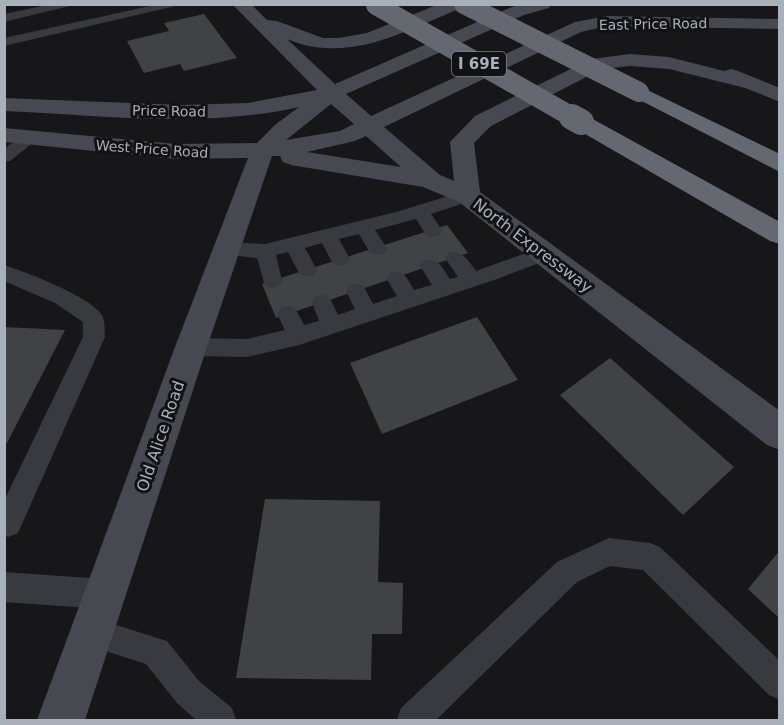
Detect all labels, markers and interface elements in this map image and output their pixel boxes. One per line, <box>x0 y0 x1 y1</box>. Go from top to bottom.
street label: East Price Road <box>599 15 707 33</box>
road number: I 69E <box>452 52 506 76</box>
street label: Price Road <box>132 102 206 120</box>
street label: West Price Road <box>95 137 209 161</box>
street label: North Expressway <box>469 194 596 297</box>
street label: Old Alice Road <box>133 378 188 494</box>

